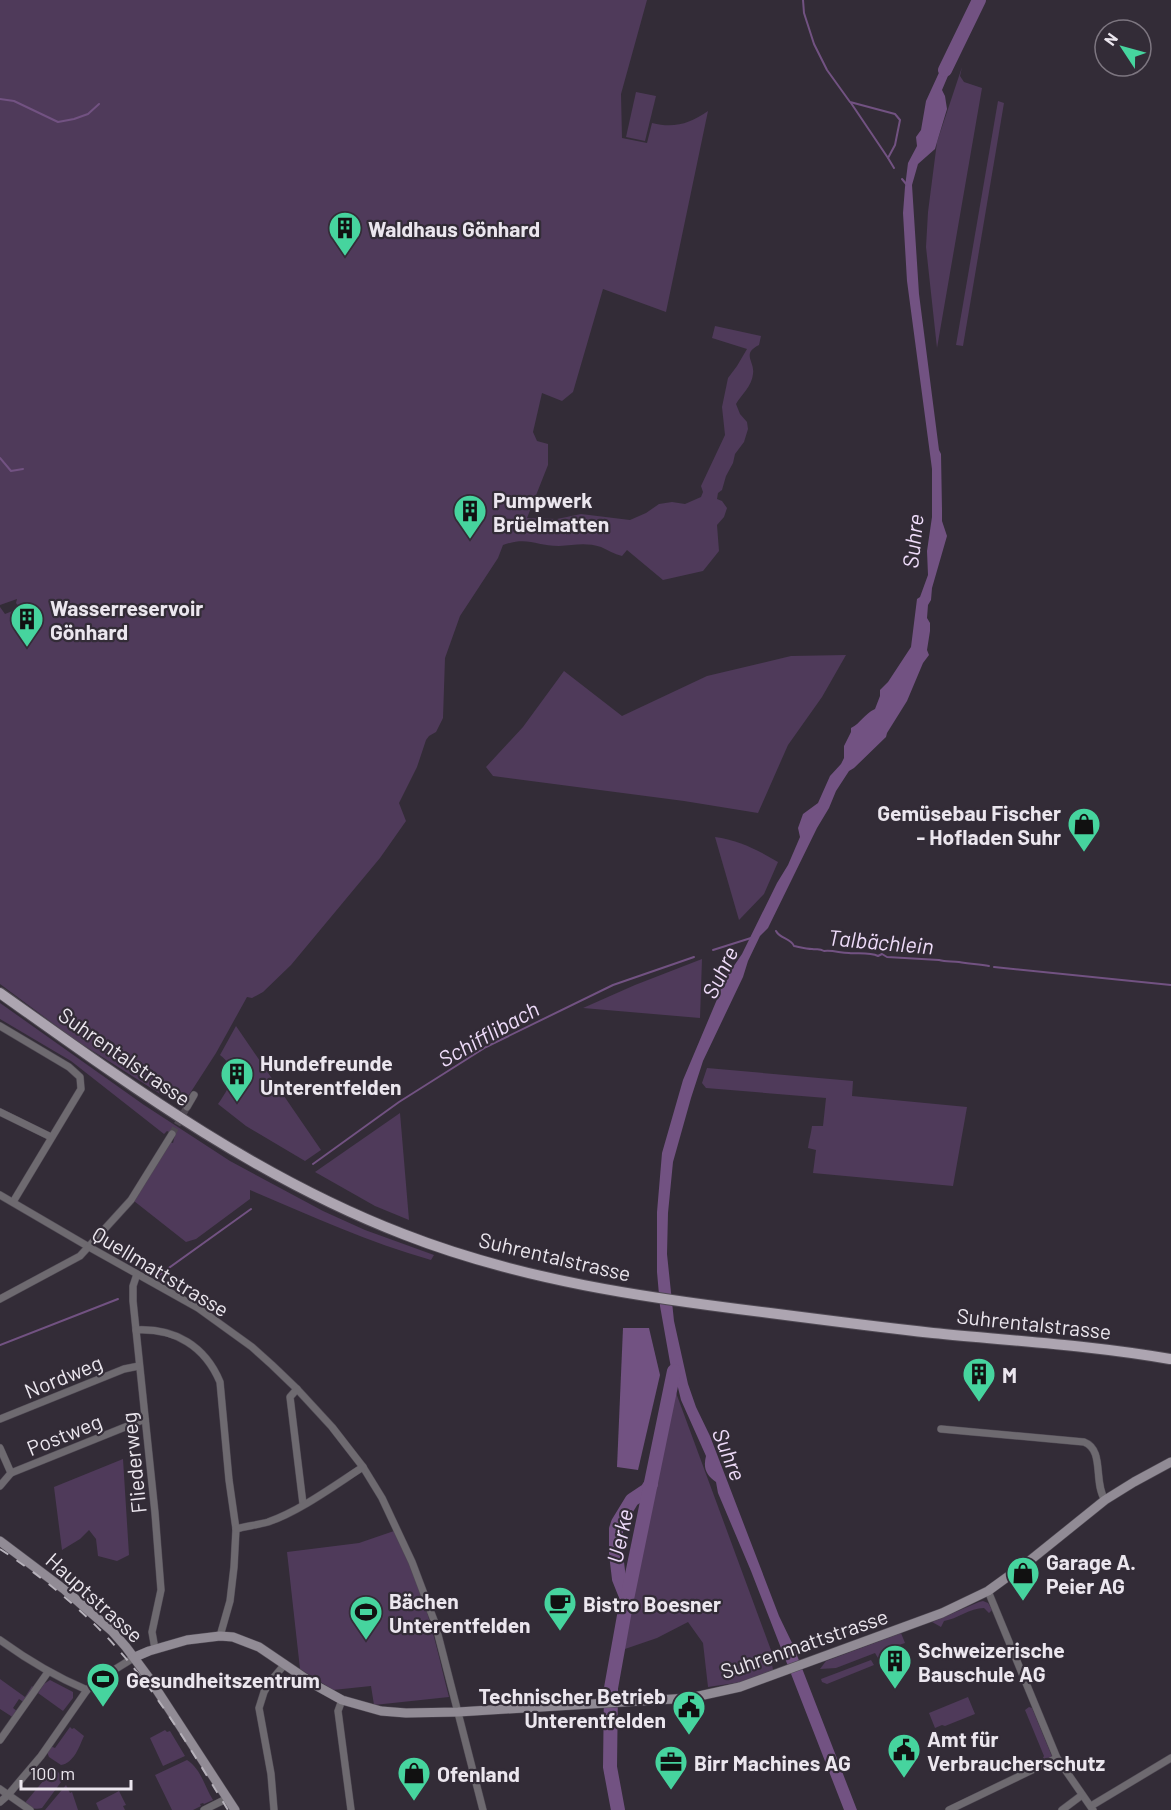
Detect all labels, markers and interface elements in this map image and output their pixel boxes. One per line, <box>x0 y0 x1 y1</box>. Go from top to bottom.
north arrow <box>1093 18 1153 78</box>
text: N <box>1100 29 1121 49</box>
building icon: Waldhaus Gönhard <box>327 210 363 257</box>
place label: Waldhaus Gönhard <box>368 216 540 241</box>
place label: Pumpwerk Brüelmatten <box>493 487 609 536</box>
building icon: Pumpwerk Brüelmatten <box>452 493 488 540</box>
water label: Suhre <box>896 513 928 569</box>
place label: Wasserreservoir Gönhard <box>50 595 203 644</box>
building icon: Wasserreservoir Gönhard <box>9 601 45 648</box>
place label: Gemüsebau Fischer - Hofladen Suhr <box>877 800 1061 849</box>
shop icon: Gemüsebau Fischer - Hofladen Suhr <box>1066 806 1102 853</box>
water label: Talbächlein <box>827 923 935 959</box>
water label: Suhre <box>695 942 743 1002</box>
water label: Schifflibach <box>433 995 543 1071</box>
street label: Suhrentalstrasse <box>54 1001 196 1111</box>
place label: Hundefreunde Unterentfelden <box>260 1050 402 1099</box>
building icon: Hundefreunde Unterentfelden <box>219 1056 255 1103</box>
street label: Quellmattstrasse <box>88 1220 234 1322</box>
street label: Suhrentalstrasse <box>477 1226 633 1286</box>
street label: Suhrentalstrasse <box>956 1302 1112 1344</box>
street label: Nordweg <box>20 1349 106 1403</box>
building icon: M <box>961 1356 997 1403</box>
place label: M <box>1002 1362 1017 1387</box>
street label: Postweg <box>23 1408 105 1460</box>
street label: Fliederweg <box>115 1411 151 1515</box>
water label: Suhre <box>708 1424 752 1484</box>
water label: Uerke <box>601 1507 637 1565</box>
street label: Hauptstrasse <box>41 1547 149 1647</box>
place label: Garage A. Peier AG <box>1046 1549 1136 1598</box>
shop icon: Garage A. Peier AG <box>1005 1555 1041 1602</box>
cafe icon: Bistro Boesner <box>542 1585 578 1632</box>
place label: Bächen Unterentfelden <box>389 1588 531 1637</box>
place label: Bistro Boesner <box>583 1591 721 1616</box>
sports icon: Bächen Unterentfelden <box>348 1594 384 1641</box>
street label: Suhrenmattstrasse <box>717 1603 891 1683</box>
place label: Schweizerische Bauschule AG <box>918 1637 1065 1686</box>
building icon: Schweizerische Bauschule AG <box>877 1643 913 1690</box>
sports icon: Gesundheitszentrum <box>85 1661 121 1708</box>
place label: Gesundheitszentrum <box>126 1667 320 1692</box>
place label: Technischer Betrieb Unterentfelden <box>478 1683 666 1732</box>
public building icon: Technischer Betrieb Unterentfelden <box>671 1689 707 1736</box>
place label: Amt für Verbraucherschutz <box>927 1726 1105 1775</box>
public building icon: Amt für Verbraucherschutz <box>886 1732 922 1779</box>
office icon: Birr Machines AG <box>653 1744 689 1791</box>
place label: Birr Machines AG <box>694 1750 851 1775</box>
scale bar <box>21 1753 130 1791</box>
shop icon: Ofenland <box>396 1755 432 1802</box>
place label: Ofenland <box>437 1761 520 1786</box>
text: 100 m <box>30 1762 75 1784</box>

